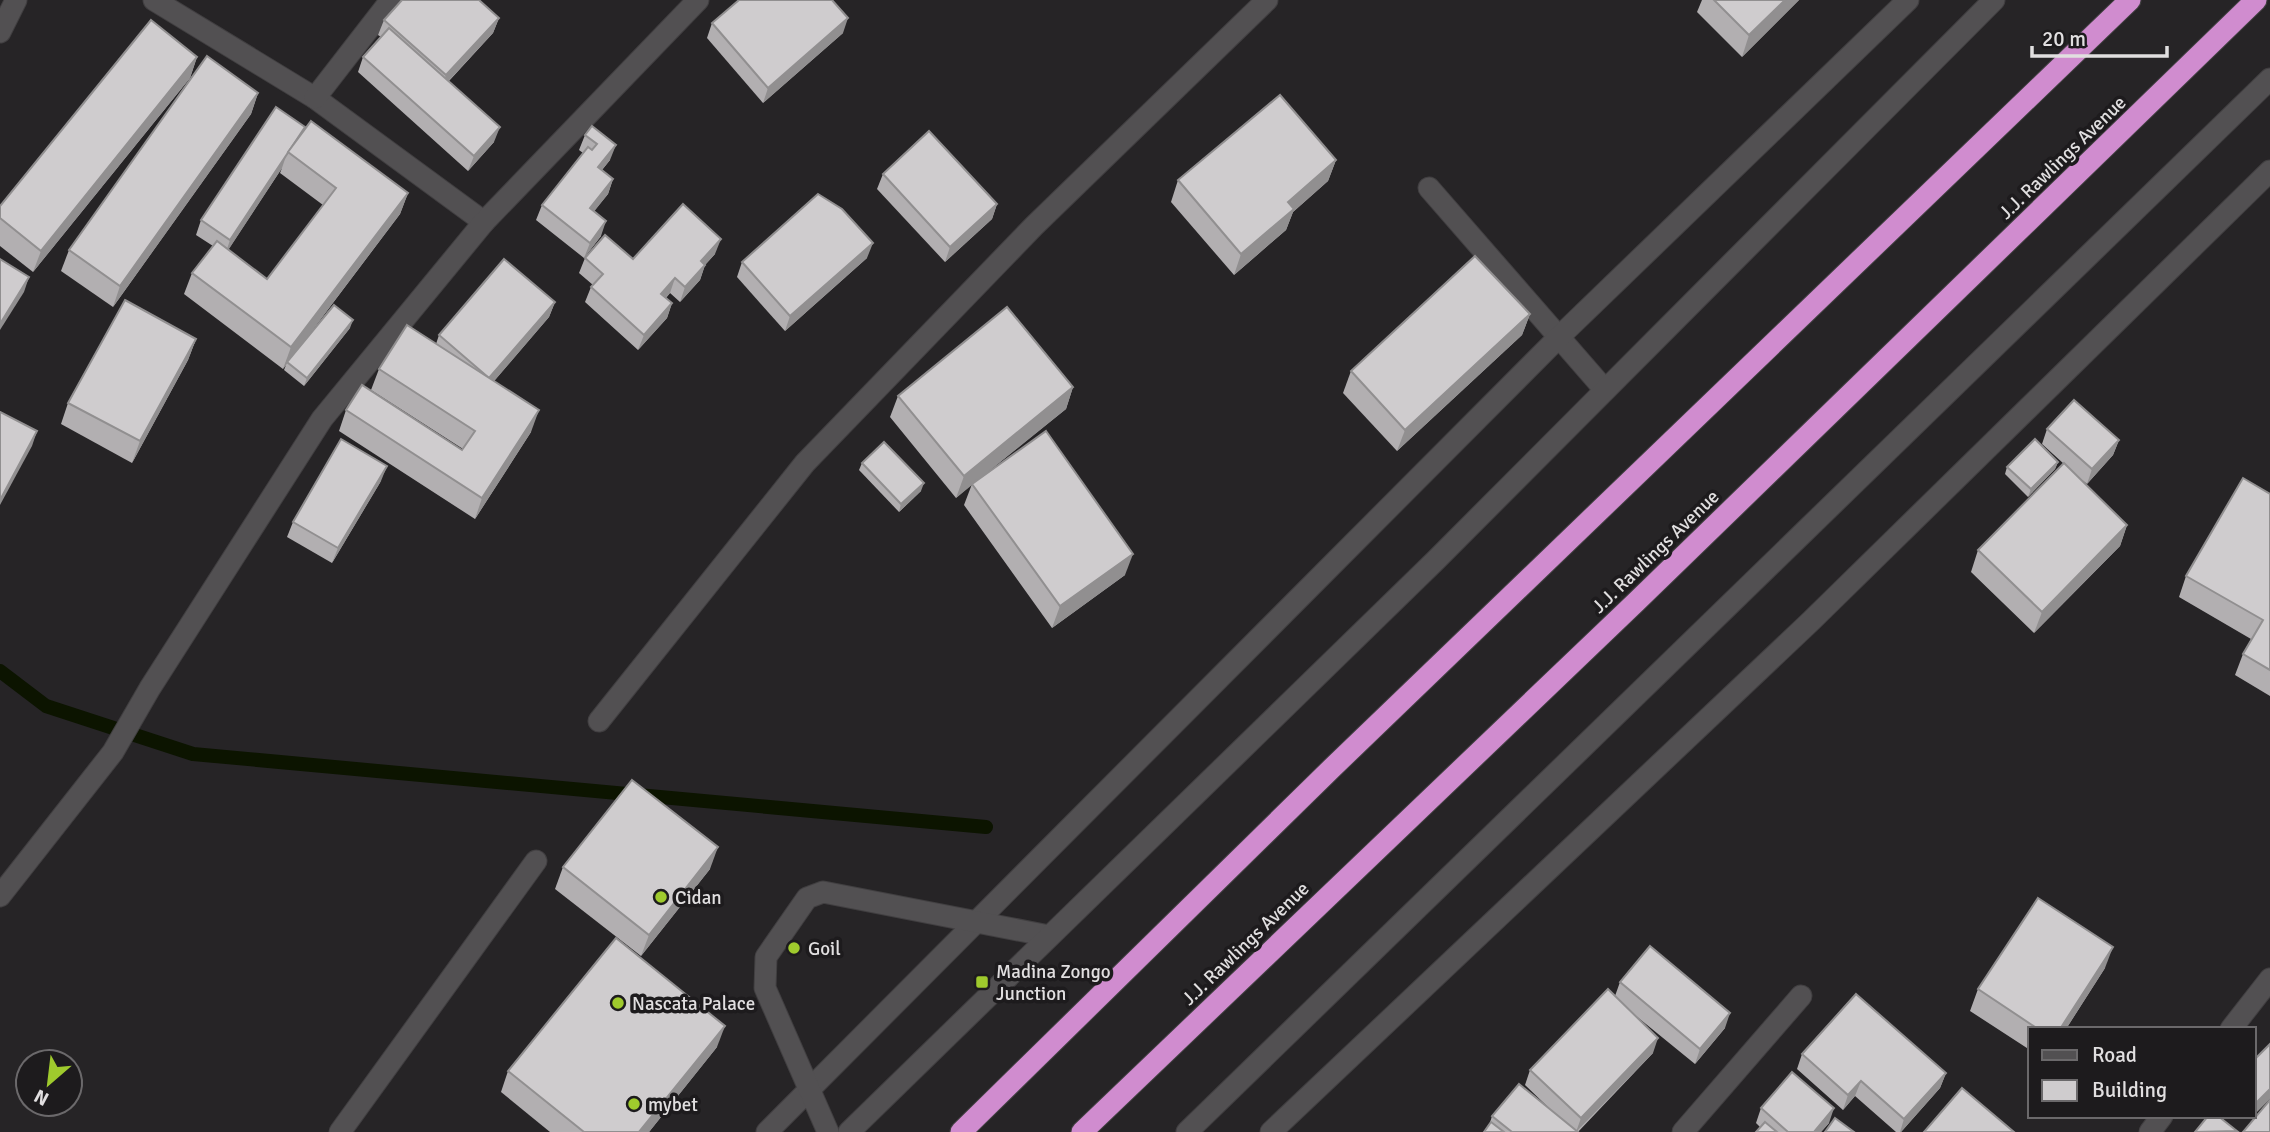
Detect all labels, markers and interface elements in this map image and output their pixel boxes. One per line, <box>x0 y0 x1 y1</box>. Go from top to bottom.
scale bar <box>2032 14 2167 58</box>
text: 20 m <box>2042 26 2086 52</box>
street label: J.J. Rawlings Avenue <box>1994 91 2131 225</box>
street label: J.J. Rawlings Avenue <box>1587 485 1724 619</box>
street label: J.J. Rawlings Avenue <box>1177 877 1314 1011</box>
place label: Cidan <box>675 886 722 910</box>
marker: Cidan <box>653 889 669 905</box>
place label: Goil <box>808 937 841 961</box>
marker: Goil <box>786 940 802 956</box>
place label: Madina Zongo Junction <box>996 960 1111 1006</box>
marker: Madina Zongo Junction <box>974 974 990 990</box>
place label: Nascata Palace <box>632 992 755 1016</box>
marker: Nascata Palace <box>610 995 626 1011</box>
legend <box>2028 1027 2256 1118</box>
text: Road <box>2092 1042 2137 1068</box>
north arrow <box>14 1048 84 1118</box>
text: Building <box>2092 1077 2167 1103</box>
text: N <box>30 1083 53 1111</box>
place label: mybet <box>648 1093 698 1117</box>
marker: mybet <box>626 1096 642 1112</box>

